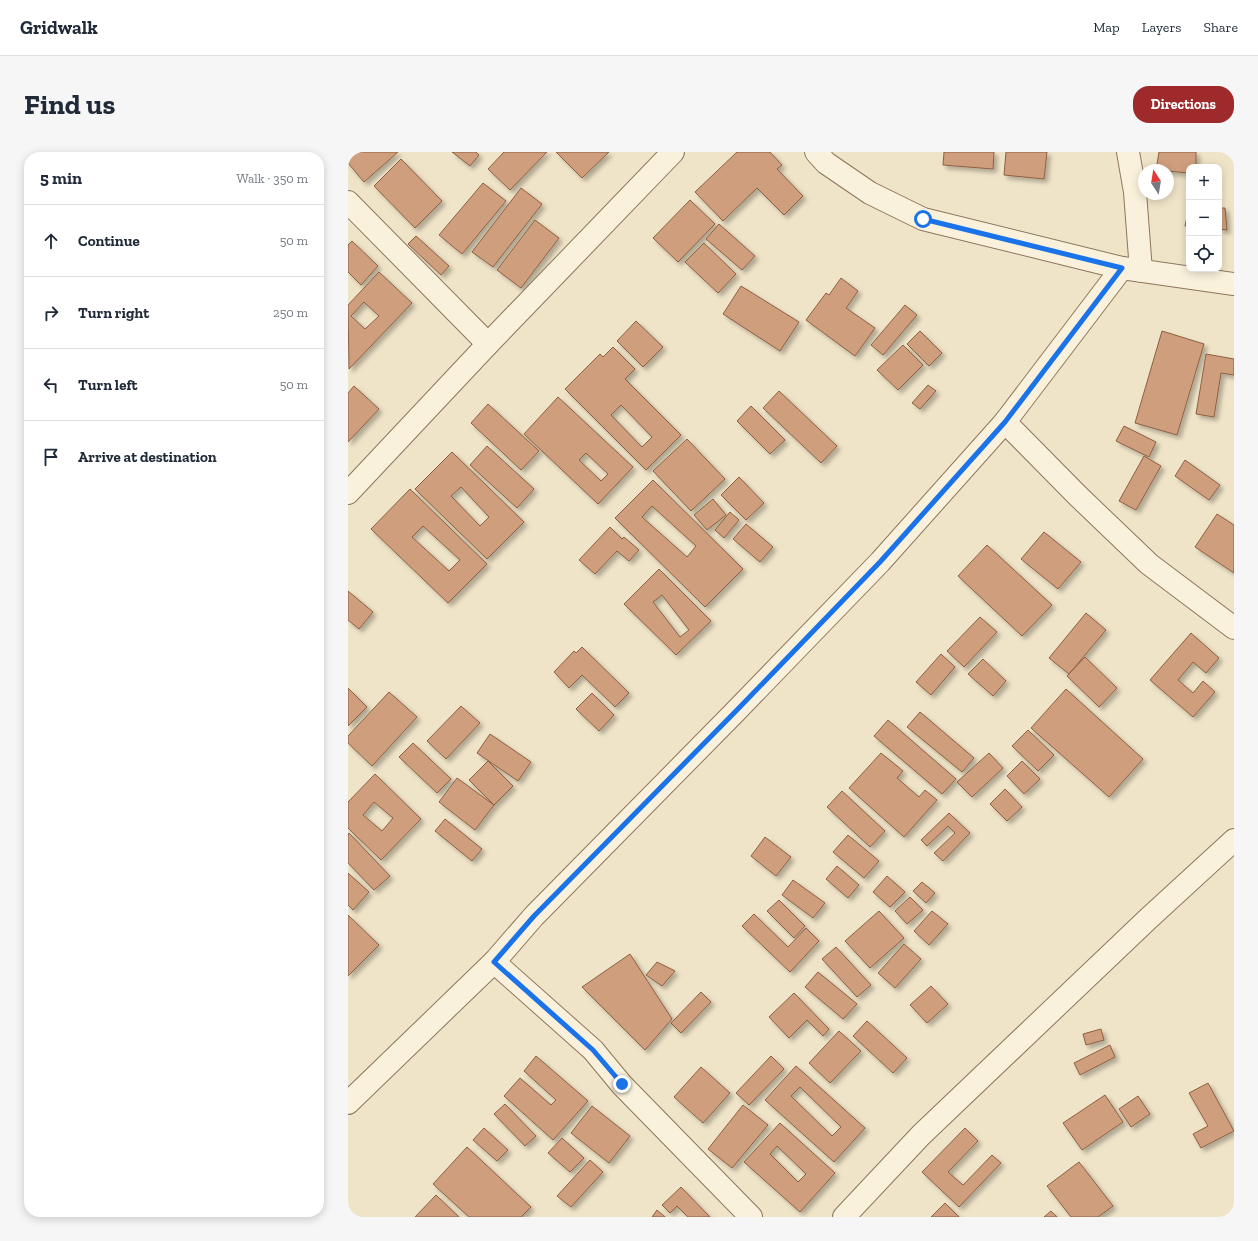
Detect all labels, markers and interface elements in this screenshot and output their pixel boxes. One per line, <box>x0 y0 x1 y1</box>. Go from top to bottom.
text: Gridwalk <box>20 16 98 39</box>
text: Map <box>1093 19 1120 36</box>
text: Layers <box>1142 19 1181 36</box>
text: Share <box>1203 19 1238 36</box>
button: Directions <box>1133 86 1234 123</box>
text: Find us <box>24 88 115 121</box>
north arrow <box>1138 164 1174 200</box>
map controls <box>1186 164 1222 272</box>
button: + <box>1186 164 1222 200</box>
text: 5 min <box>40 168 82 188</box>
text: Walk · 350 m <box>237 171 308 186</box>
button: − <box>1186 200 1222 236</box>
route start <box>914 210 932 228</box>
icon: ahead <box>40 230 62 252</box>
text: Continue <box>78 232 140 250</box>
text: 50 m <box>280 233 308 248</box>
button: locate <box>1186 236 1222 272</box>
icon: right <box>40 302 62 324</box>
text: Turn right <box>78 304 149 322</box>
text: 250 m <box>273 305 308 320</box>
icon: left <box>40 374 62 396</box>
text: Turn left <box>78 376 138 394</box>
text: 50 m <box>280 377 308 392</box>
icon: arrive <box>40 446 62 468</box>
text: Arrive at destination <box>78 448 217 466</box>
route end <box>613 1075 631 1093</box>

